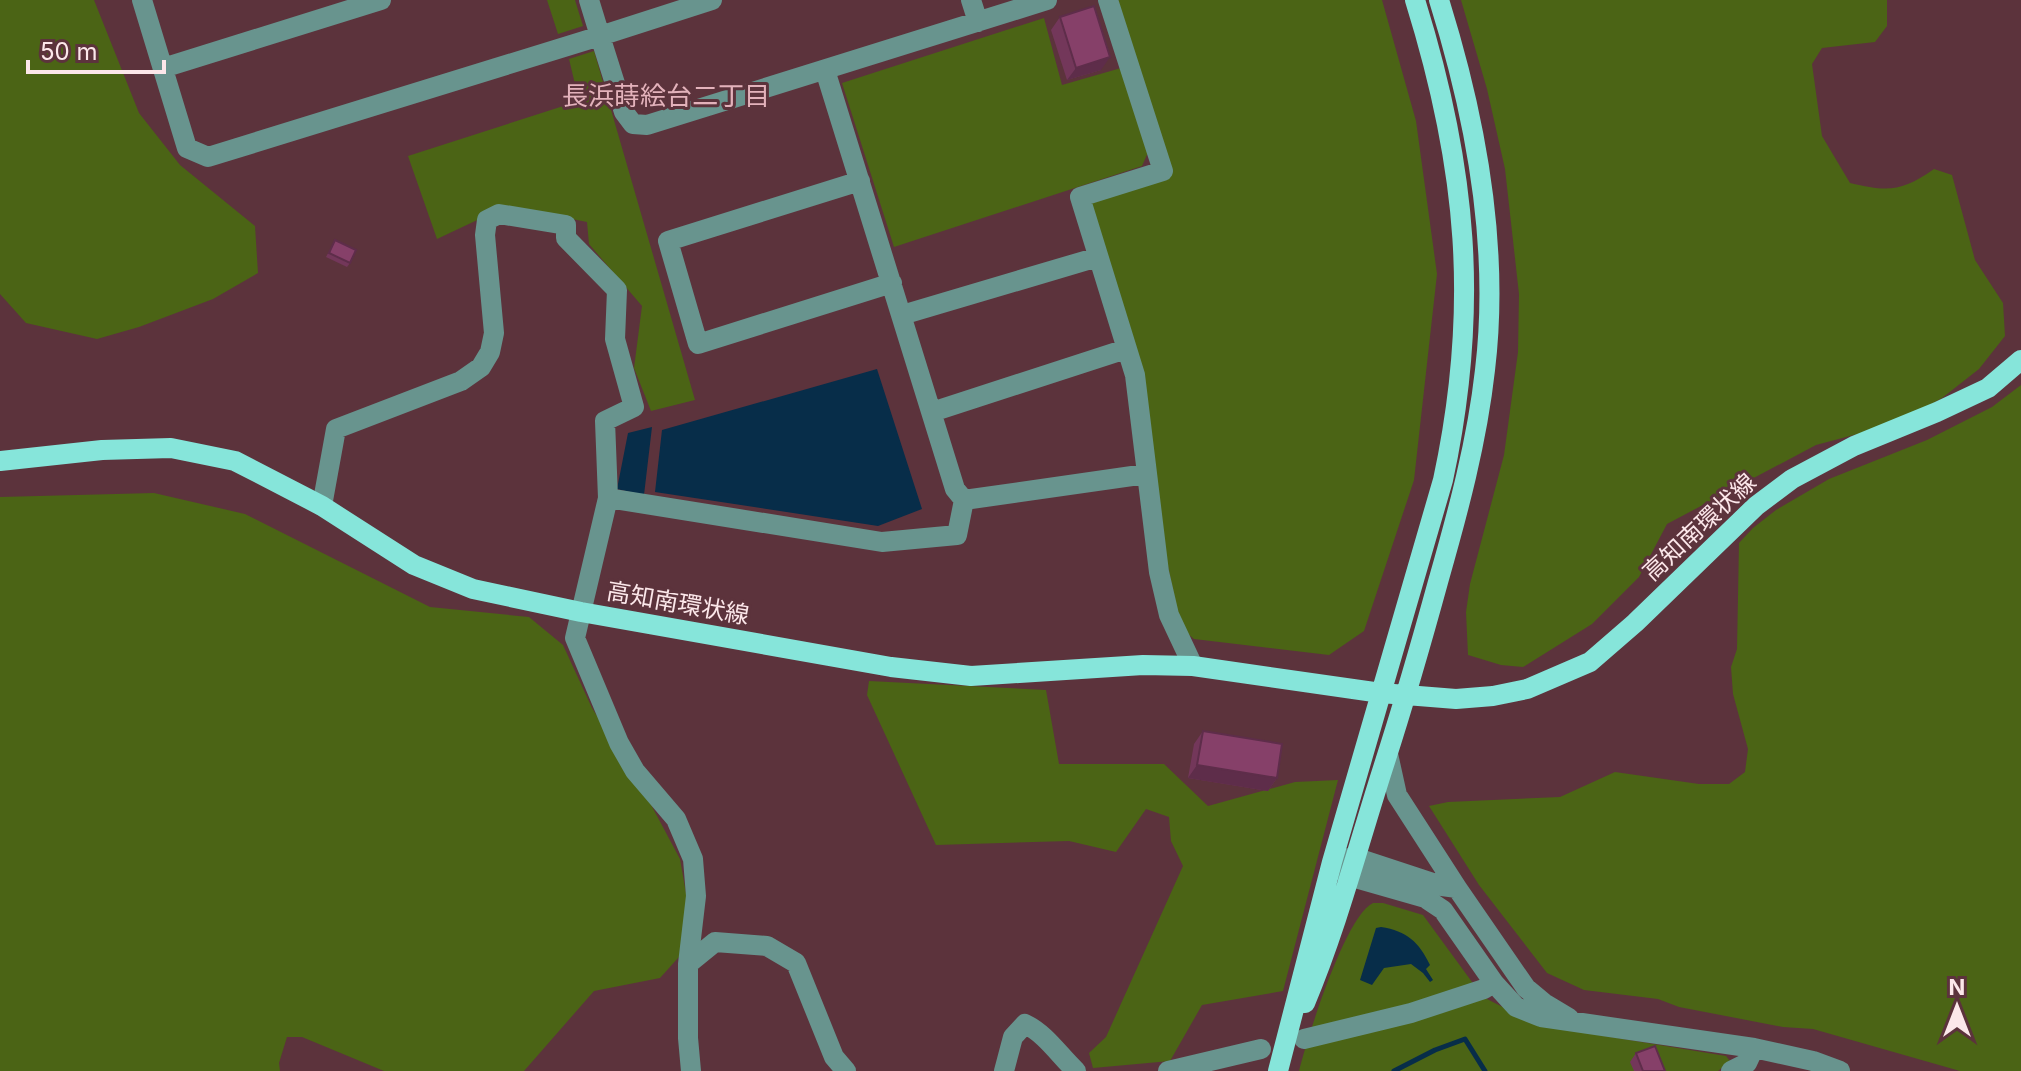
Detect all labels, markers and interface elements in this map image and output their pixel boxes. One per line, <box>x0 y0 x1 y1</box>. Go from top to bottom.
scale bar <box>28 24 164 74</box>
text: 50 m <box>40 37 98 66</box>
district label: 長浜蒔絵台二丁目 <box>562 80 770 111</box>
street label: 高知南環状線 <box>1636 467 1762 587</box>
street label: 高知南環状線 <box>605 576 751 630</box>
north arrow <box>1917 967 1997 1047</box>
text: N <box>1949 974 1965 1000</box>

